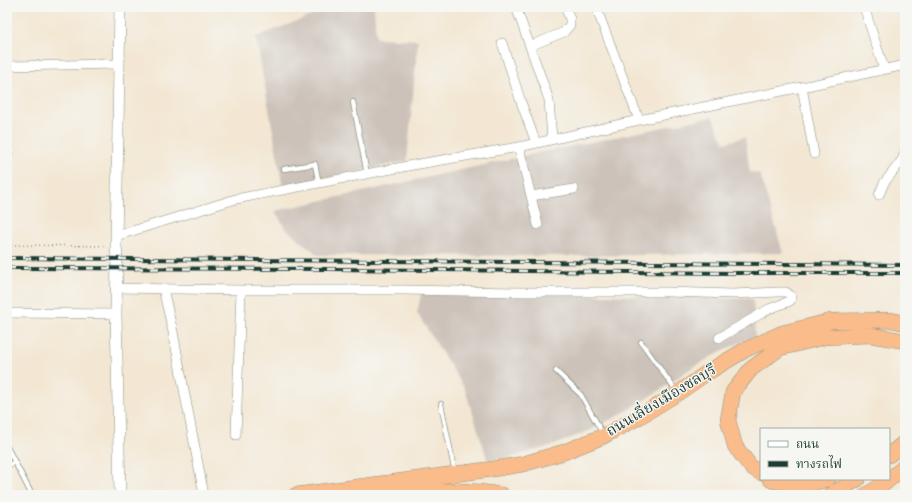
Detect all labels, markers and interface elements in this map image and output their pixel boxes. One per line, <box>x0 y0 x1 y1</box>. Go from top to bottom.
street label: ถนนเลี่ยงเมืองชลบุรี <box>602 358 720 442</box>
legend <box>760 428 890 480</box>
text: ถนน <box>796 437 819 451</box>
text: ทางรถไฟ <box>796 455 842 471</box>

